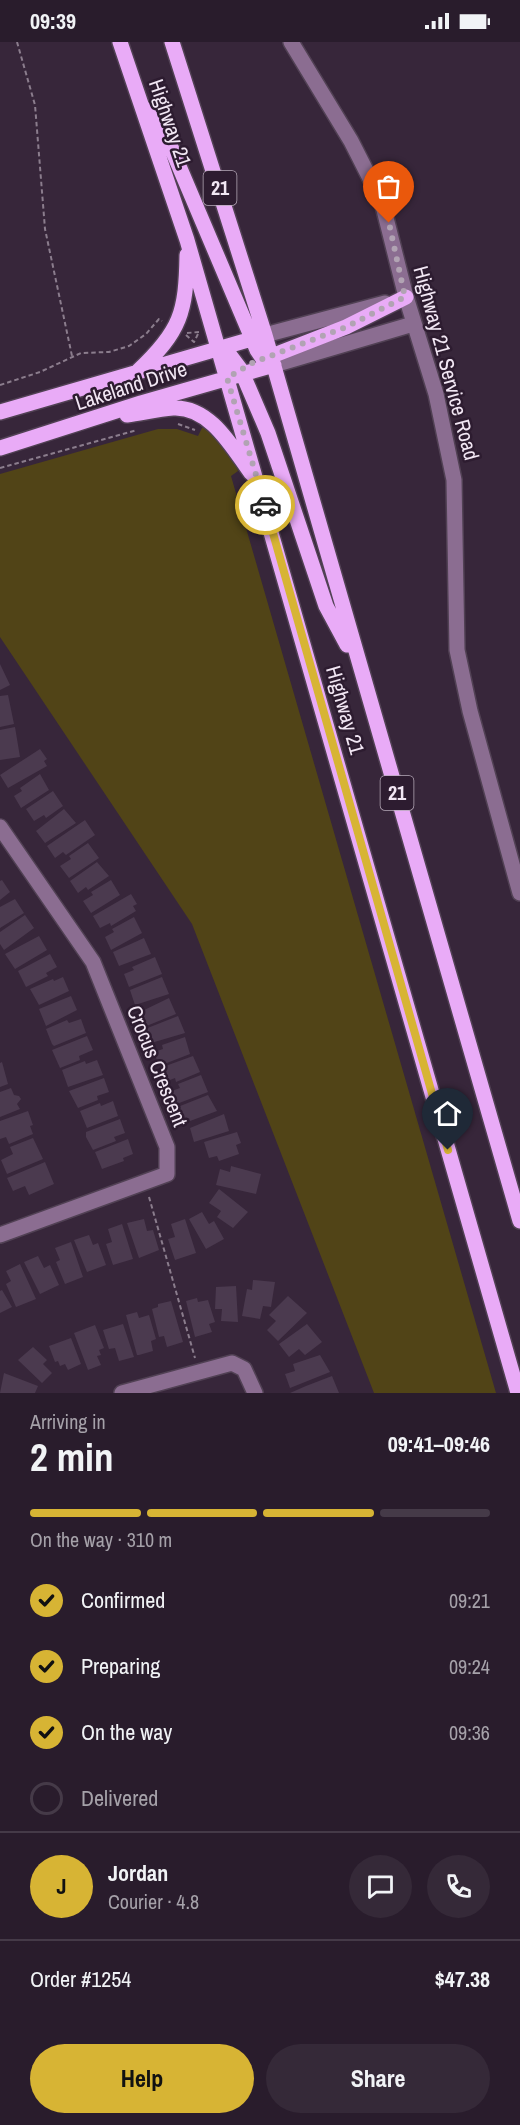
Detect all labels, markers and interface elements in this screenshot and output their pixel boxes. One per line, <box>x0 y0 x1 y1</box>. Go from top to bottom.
text: 09:39 <box>30 6 76 36</box>
street label: Highway 21 <box>142 75 199 171</box>
pin <box>363 161 414 223</box>
icon: bag <box>372 170 405 203</box>
road number: 21 <box>204 171 236 205</box>
street label: Highway 21 Service Road <box>407 263 486 463</box>
street label: Lakeland Drive <box>71 354 190 417</box>
courier <box>235 475 295 535</box>
icon: car <box>249 489 282 522</box>
street label: Highway 21 <box>319 662 372 758</box>
road number: 21 <box>380 776 414 810</box>
street label: Crocus Crescent <box>120 1001 195 1131</box>
pin <box>422 1088 473 1150</box>
icon: home <box>431 1097 464 1130</box>
text: Arriving in <box>30 1408 106 1435</box>
text: 09:41–09:46 <box>388 1429 490 1459</box>
text: 2 min <box>30 1431 114 1483</box>
text: On the way · 310 m <box>30 1526 172 1553</box>
icon: check <box>30 1584 63 1617</box>
text: Confirmed <box>81 1585 165 1615</box>
text: 09:21 <box>449 1587 490 1614</box>
icon: check <box>30 1650 63 1683</box>
text: Preparing <box>81 1651 160 1681</box>
text: 09:24 <box>449 1653 490 1680</box>
icon: check <box>30 1716 63 1749</box>
text: On the way <box>81 1717 172 1747</box>
text: 09:36 <box>449 1719 490 1746</box>
text: Delivered <box>81 1783 158 1813</box>
button: chat <box>349 1855 412 1918</box>
button: phone <box>427 1855 490 1918</box>
text: Jordan <box>108 1858 168 1888</box>
text: J <box>56 1871 67 1901</box>
text: Courier · 4.8 <box>108 1888 199 1915</box>
text: Order #1254 <box>30 1964 131 1994</box>
text: $47.38 <box>435 1964 490 1994</box>
button: Help <box>30 2044 254 2113</box>
button: Share <box>266 2044 490 2113</box>

